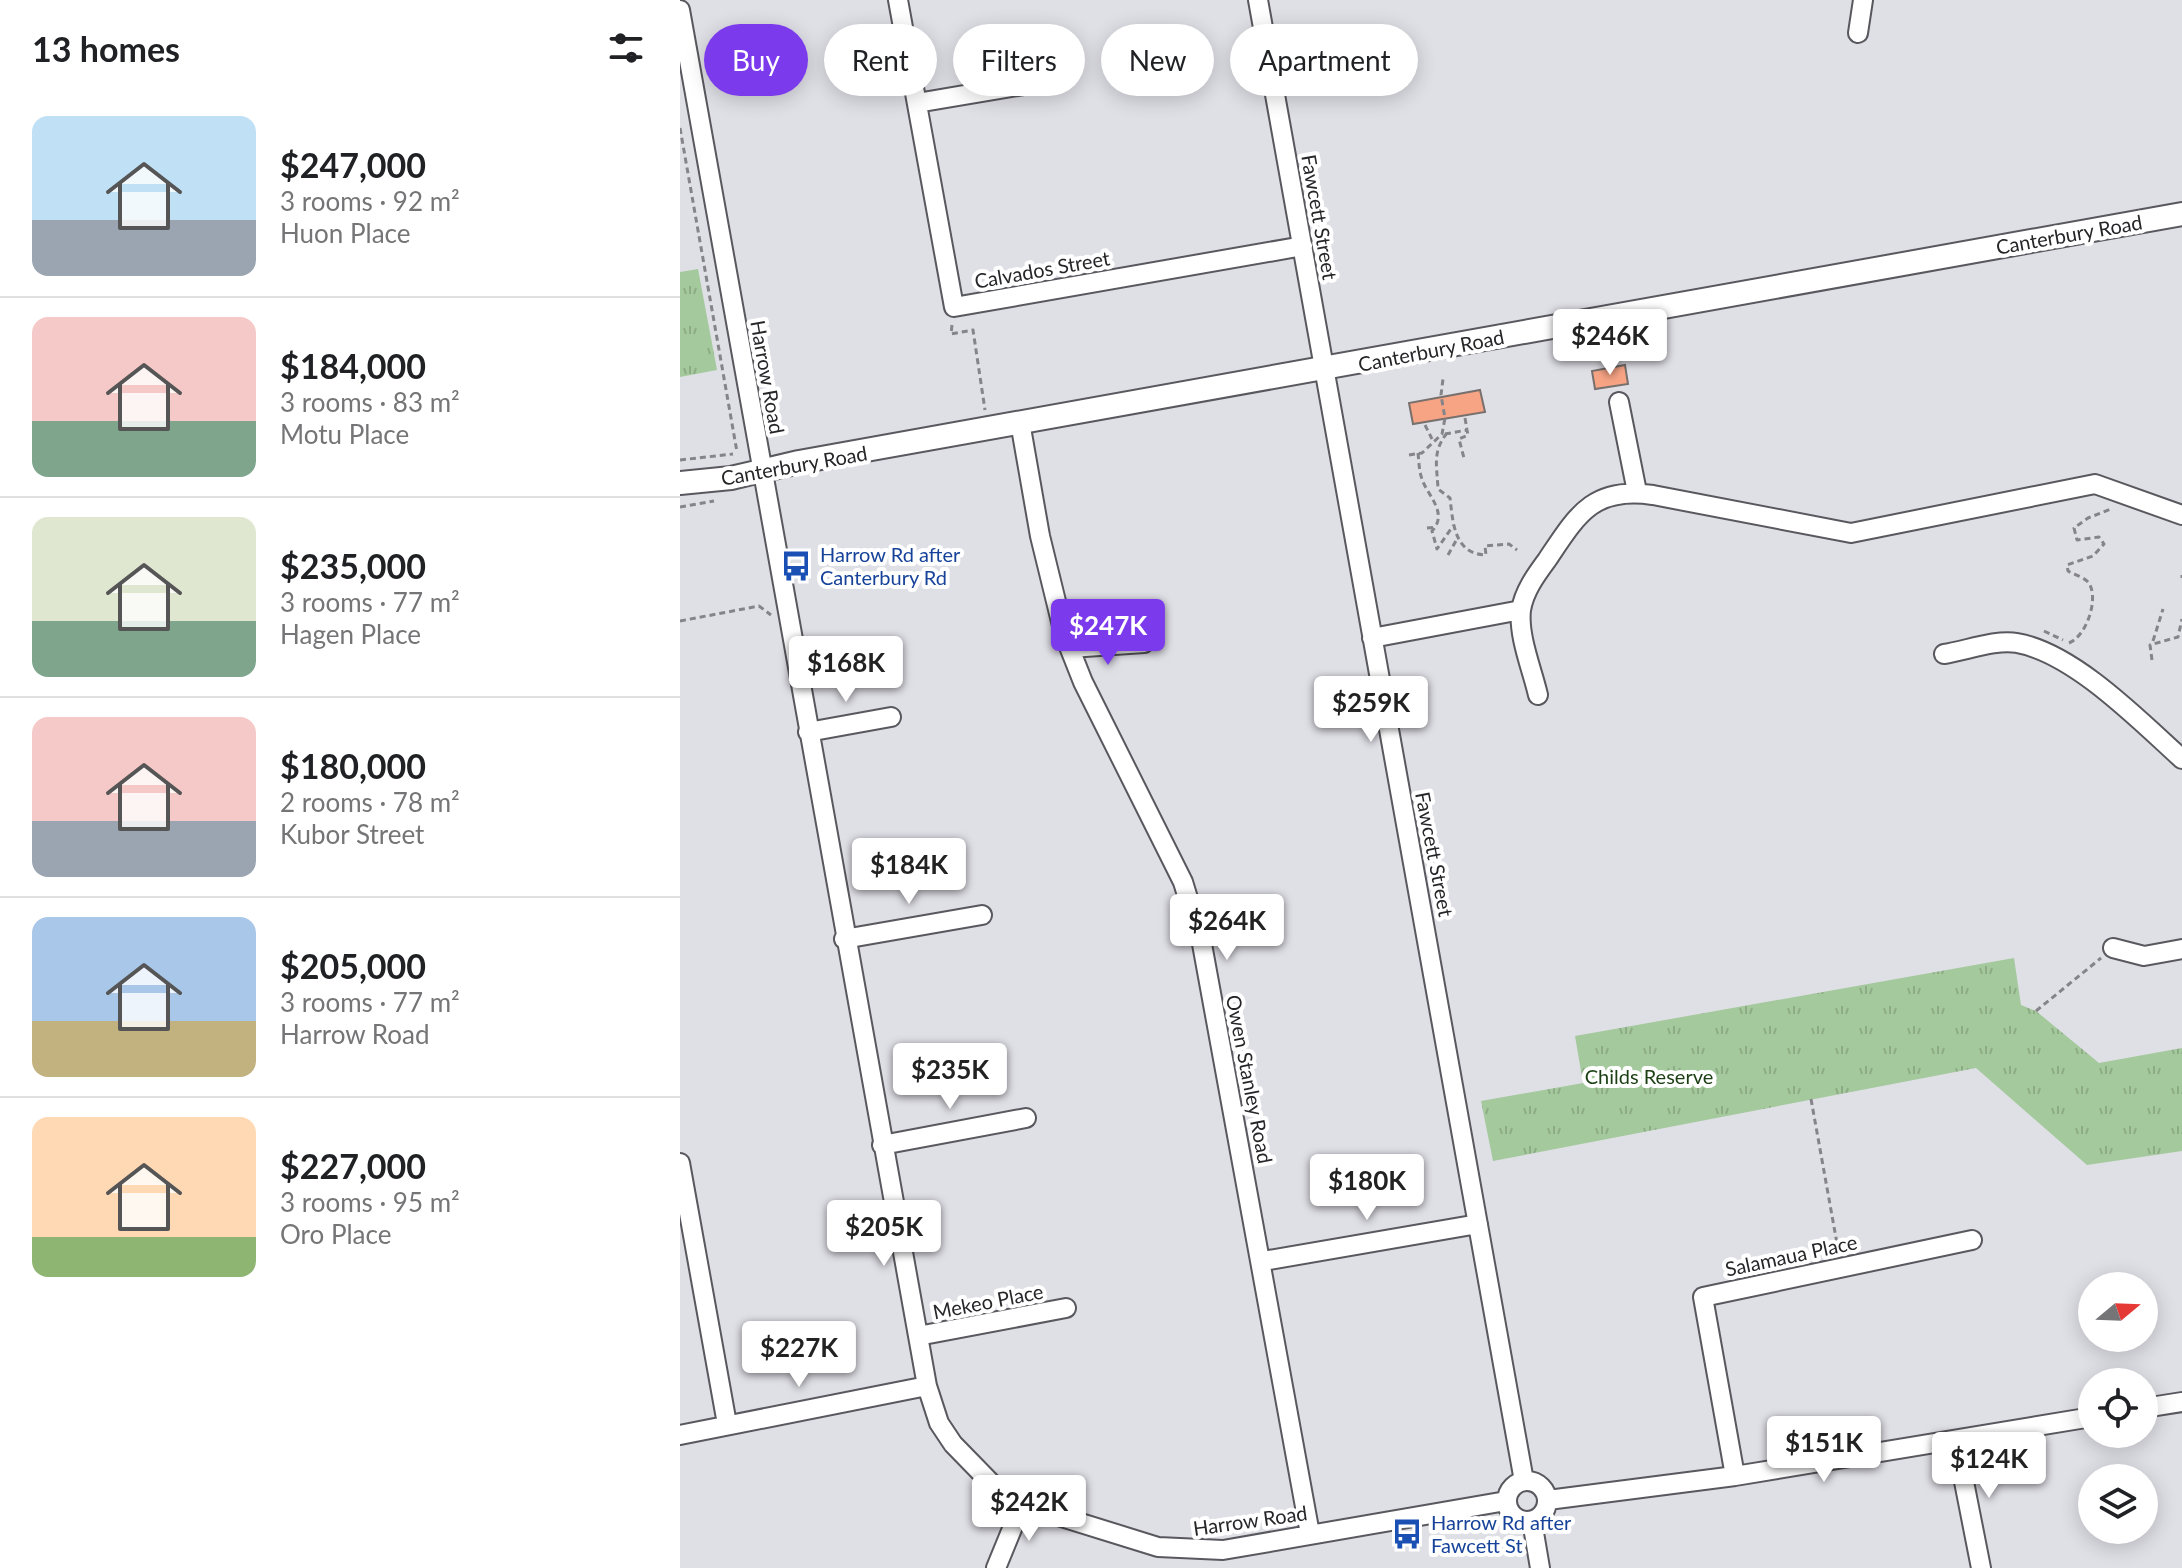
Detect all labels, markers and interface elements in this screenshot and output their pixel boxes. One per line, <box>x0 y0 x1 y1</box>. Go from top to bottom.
chip: Buy <box>704 24 808 96</box>
chip: Rent <box>824 24 937 96</box>
chip: Filters <box>953 24 1085 96</box>
chip: New <box>1101 24 1214 96</box>
chip: Apartment <box>1230 24 1418 96</box>
icon: filters <box>604 26 648 70</box>
text: 13 homes <box>32 28 180 69</box>
text: $247,000 <box>280 144 426 185</box>
icon: home <box>96 148 192 244</box>
street label: Fawcett Street <box>1297 153 1343 281</box>
text: 3 rooms · 92 m² <box>280 185 460 217</box>
street label: Canterbury Road <box>1994 209 2144 259</box>
text: Huon Place <box>280 217 411 249</box>
street label: Calvados Street <box>972 245 1112 293</box>
pin: $246K <box>1554 309 1666 377</box>
street label: Harrow Road <box>746 318 790 436</box>
text: $246K <box>1571 319 1649 351</box>
street label: Canterbury Road <box>1356 324 1506 376</box>
text: $184,000 <box>280 345 426 386</box>
icon: home <box>96 349 192 445</box>
text: 3 rooms · 83 m² <box>280 386 460 418</box>
text: Motu Place <box>280 418 409 450</box>
street label: Canterbury Road <box>719 440 869 490</box>
place label: Harrow Rd after Canterbury Rd <box>820 542 961 589</box>
text: $235,000 <box>280 545 426 586</box>
icon: home <box>96 549 192 645</box>
bus stop icon: Harrow Rd after Canterbury Rd <box>779 549 813 583</box>
text: 3 rooms · 77 m² <box>280 586 460 618</box>
pin: $247K <box>1052 599 1164 667</box>
text: $247K <box>1069 609 1147 641</box>
text: Hagen Place <box>280 618 421 650</box>
pin: $168K <box>790 636 902 704</box>
text: $168K <box>807 646 885 678</box>
pin: $259K <box>1315 676 1427 744</box>
text: $259K <box>1332 686 1410 718</box>
text: $180,000 <box>280 745 426 786</box>
icon: home <box>96 749 192 845</box>
text: 2 rooms · 78 m² <box>280 786 460 818</box>
street label: Fawcett Street <box>1411 790 1459 918</box>
text: Kubor Street <box>280 818 424 850</box>
pin: $184K <box>853 838 965 906</box>
text: $184K <box>870 848 948 880</box>
pin: $264K <box>1171 894 1283 962</box>
text: $264K <box>1188 904 1266 936</box>
text: $205,000 <box>280 945 426 986</box>
icon: home <box>96 949 192 1045</box>
text: 3 rooms · 77 m² <box>280 986 460 1018</box>
street label: Owen Stanley Road <box>1222 993 1278 1165</box>
text: Harrow Road <box>280 1018 430 1050</box>
pin: $235K <box>894 1043 1006 1111</box>
text: $235K <box>911 1053 989 1085</box>
park label: Childs Reserve <box>1585 1064 1713 1088</box>
text: $227,000 <box>280 1145 426 1186</box>
icon: home <box>96 1149 192 1245</box>
pin: $180K <box>1311 1154 1423 1222</box>
text: $180K <box>1328 1164 1406 1196</box>
text: 3 rooms · 95 m² <box>280 1186 460 1218</box>
pin: $205K <box>828 1200 940 1268</box>
text: $205K <box>845 1210 923 1242</box>
text: Oro Place <box>280 1218 391 1250</box>
street label: Salamaua Place <box>1723 1229 1859 1281</box>
north arrow <box>2078 1272 2158 1352</box>
map controls <box>2078 1272 2158 1544</box>
street label: Mekeo Place <box>931 1279 1045 1323</box>
pin: $227K <box>743 1321 855 1389</box>
text: $227K <box>760 1331 838 1363</box>
button: locate <box>2078 1368 2158 1448</box>
pin: $151K <box>1768 1416 1880 1484</box>
text: $151K <box>1785 1426 1863 1458</box>
pin: $124K <box>1933 1432 2045 1500</box>
text: $124K <box>1950 1442 2028 1474</box>
button: layers <box>2078 1464 2158 1544</box>
pin: $242K <box>973 1475 1085 1543</box>
text: $242K <box>990 1485 1068 1517</box>
street label: Harrow Road <box>1191 1500 1309 1540</box>
place label: Harrow Rd after Fawcett St <box>1431 1510 1572 1557</box>
bus stop icon: Harrow Rd after Fawcett St <box>1390 1517 1424 1551</box>

